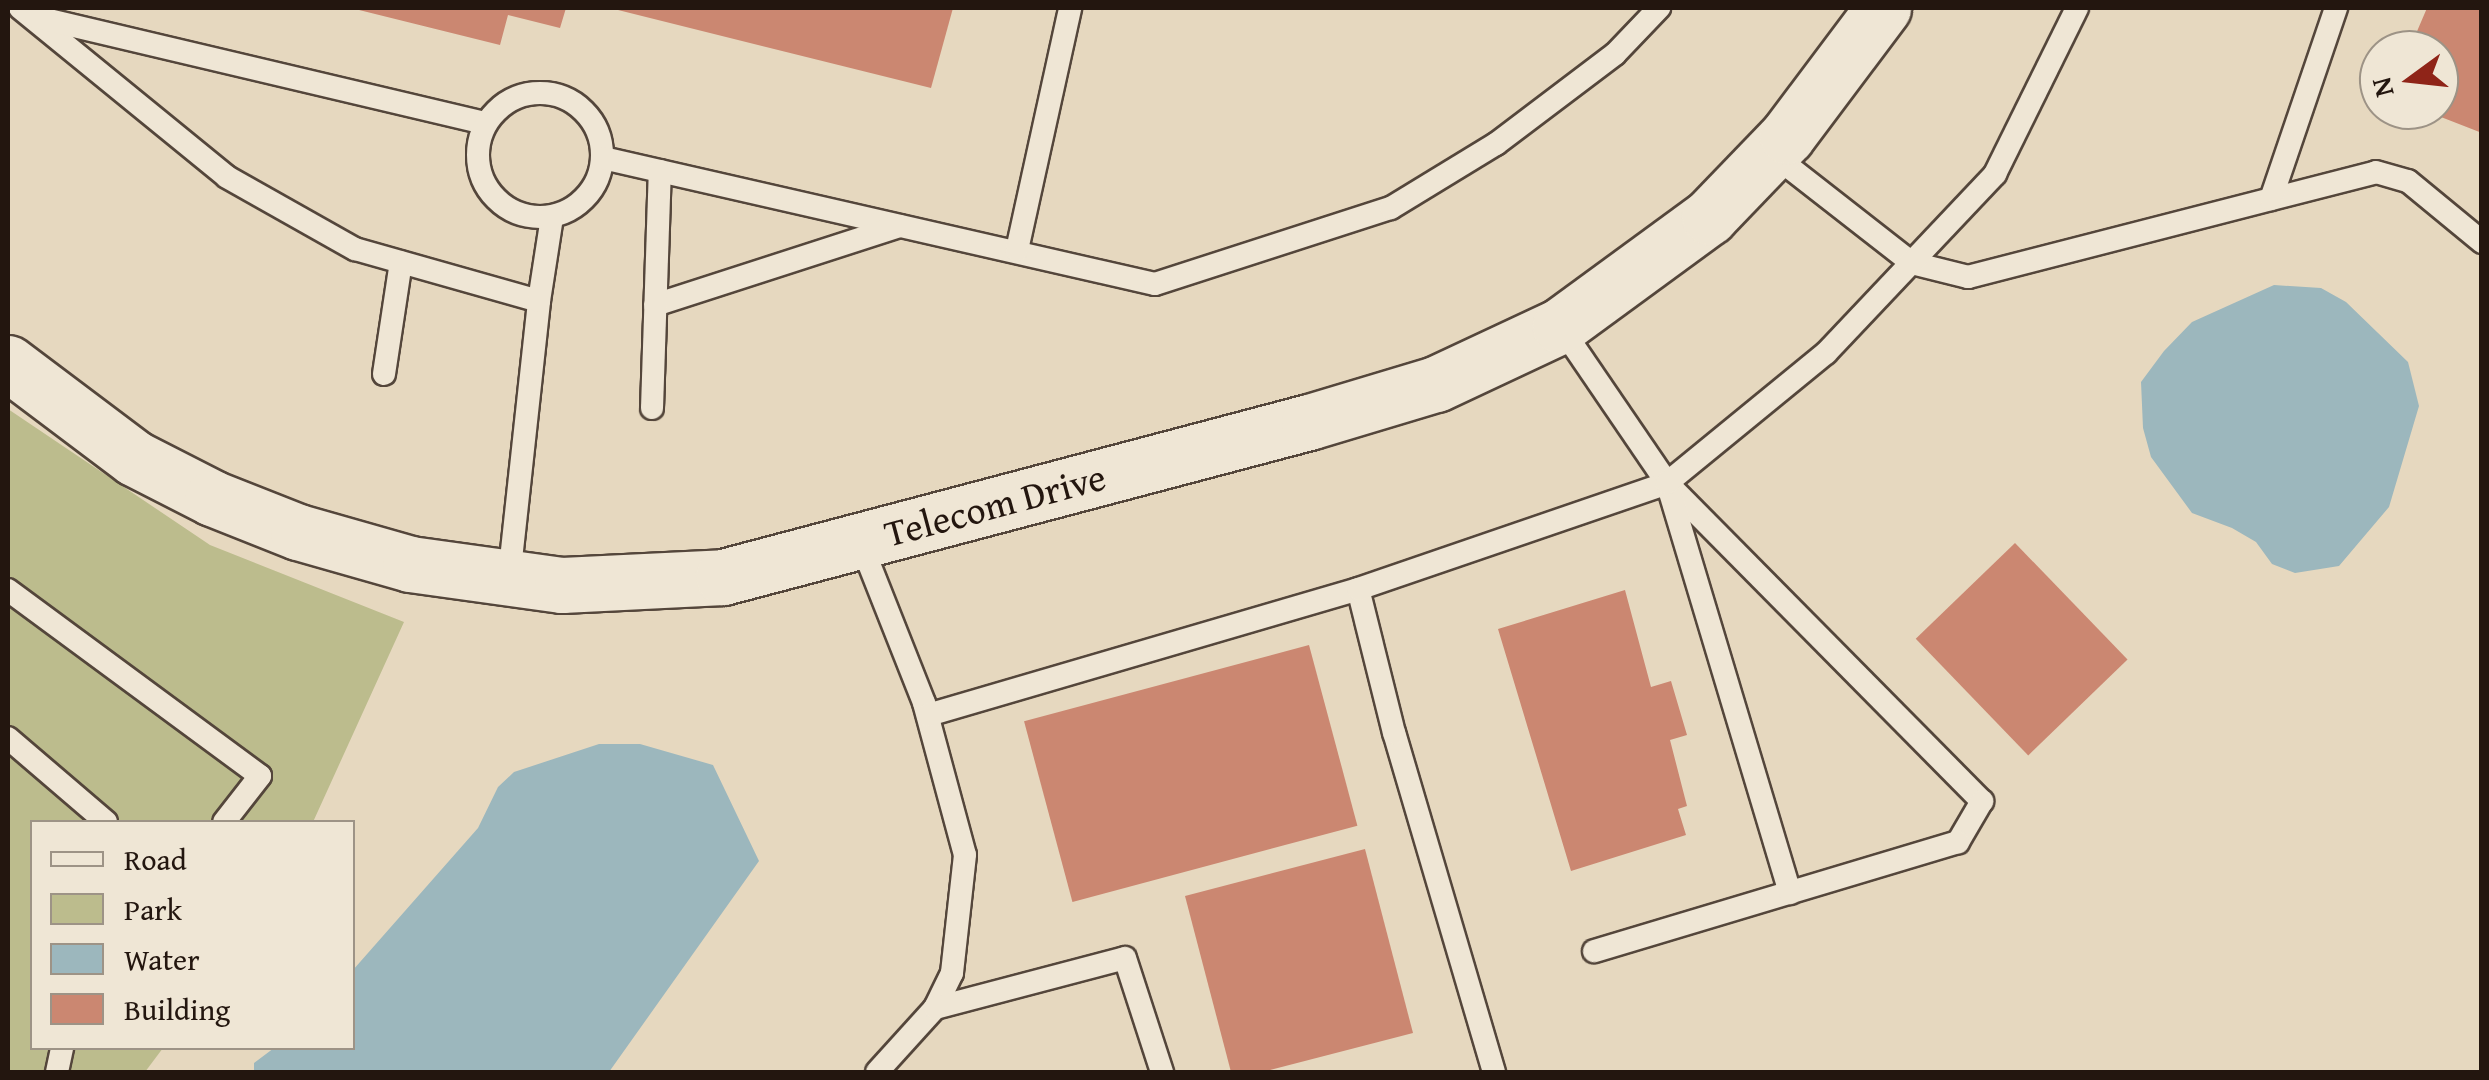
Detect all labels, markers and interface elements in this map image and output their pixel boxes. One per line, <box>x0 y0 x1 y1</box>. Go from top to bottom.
north arrow <box>2359 30 2459 130</box>
text: N <box>2359 73 2404 102</box>
street label: Telecom Drive <box>879 454 1111 556</box>
legend <box>30 820 355 1050</box>
text: Road <box>124 837 187 881</box>
text: Park <box>124 887 182 931</box>
text: Water <box>124 937 200 981</box>
text: Building <box>124 987 230 1031</box>

